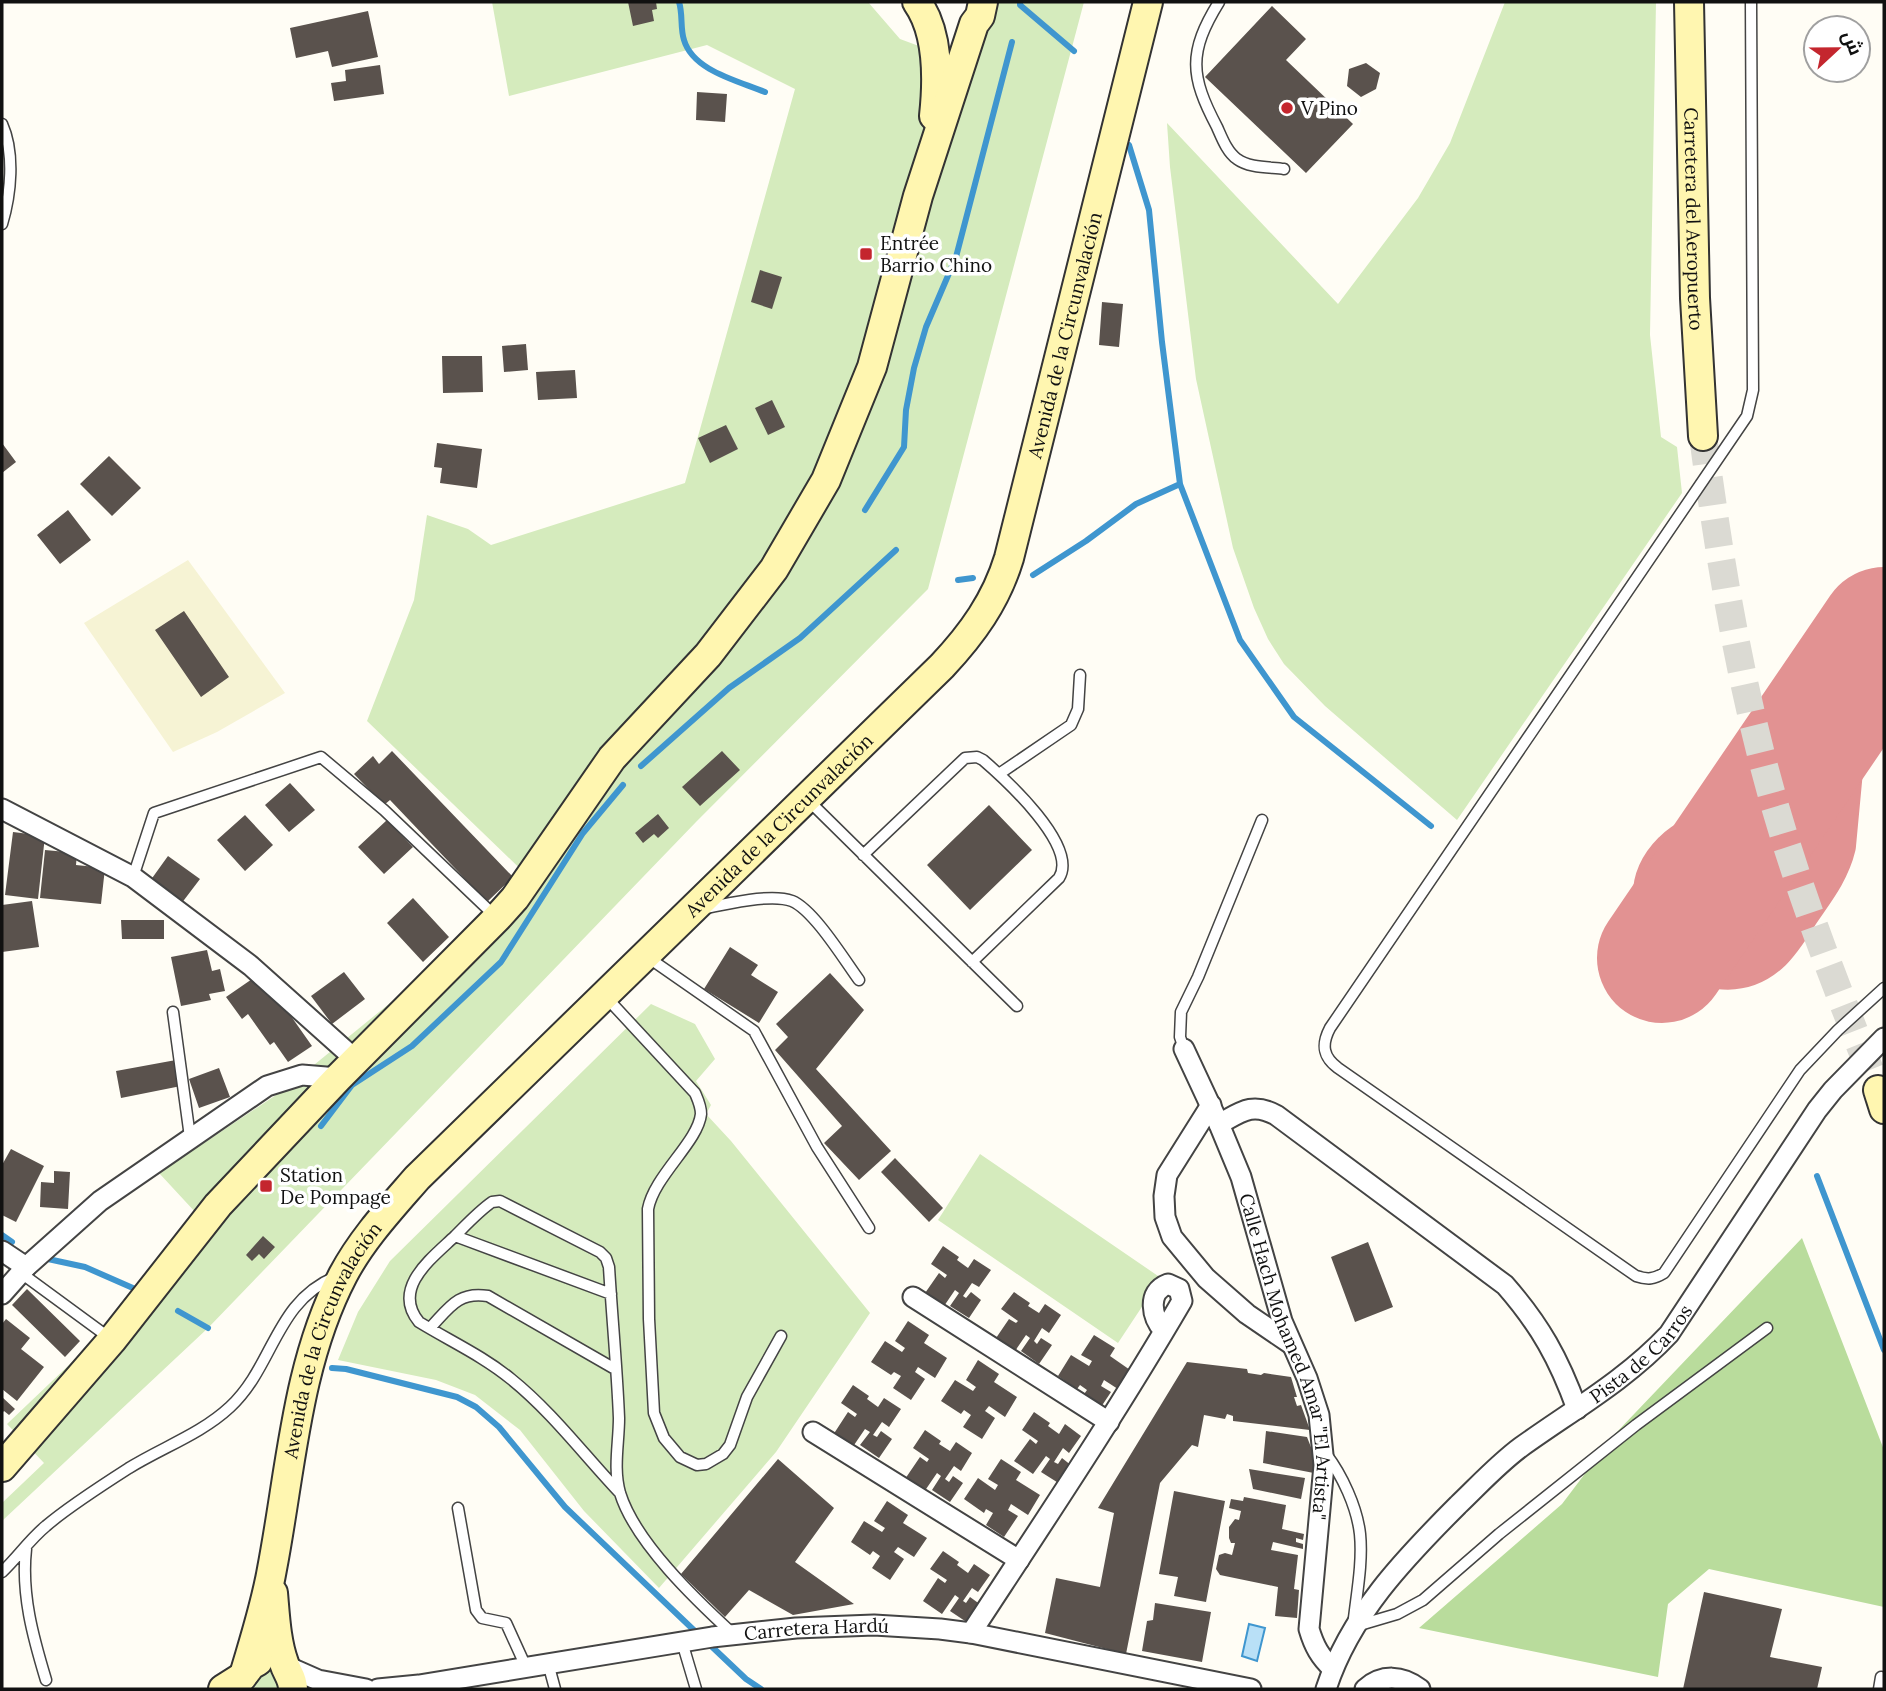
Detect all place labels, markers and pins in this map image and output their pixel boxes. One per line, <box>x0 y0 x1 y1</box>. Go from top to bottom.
place label: V Pino <box>1300 96 1358 120</box>
marker: V Pino <box>1279 100 1295 116</box>
place label: Entrée Barrio Chino <box>880 231 992 277</box>
marker: Entrée Barrio Chino <box>858 246 874 262</box>
place label: Station De Pompage <box>280 1163 391 1209</box>
marker: Station De Pompage <box>258 1178 274 1194</box>

